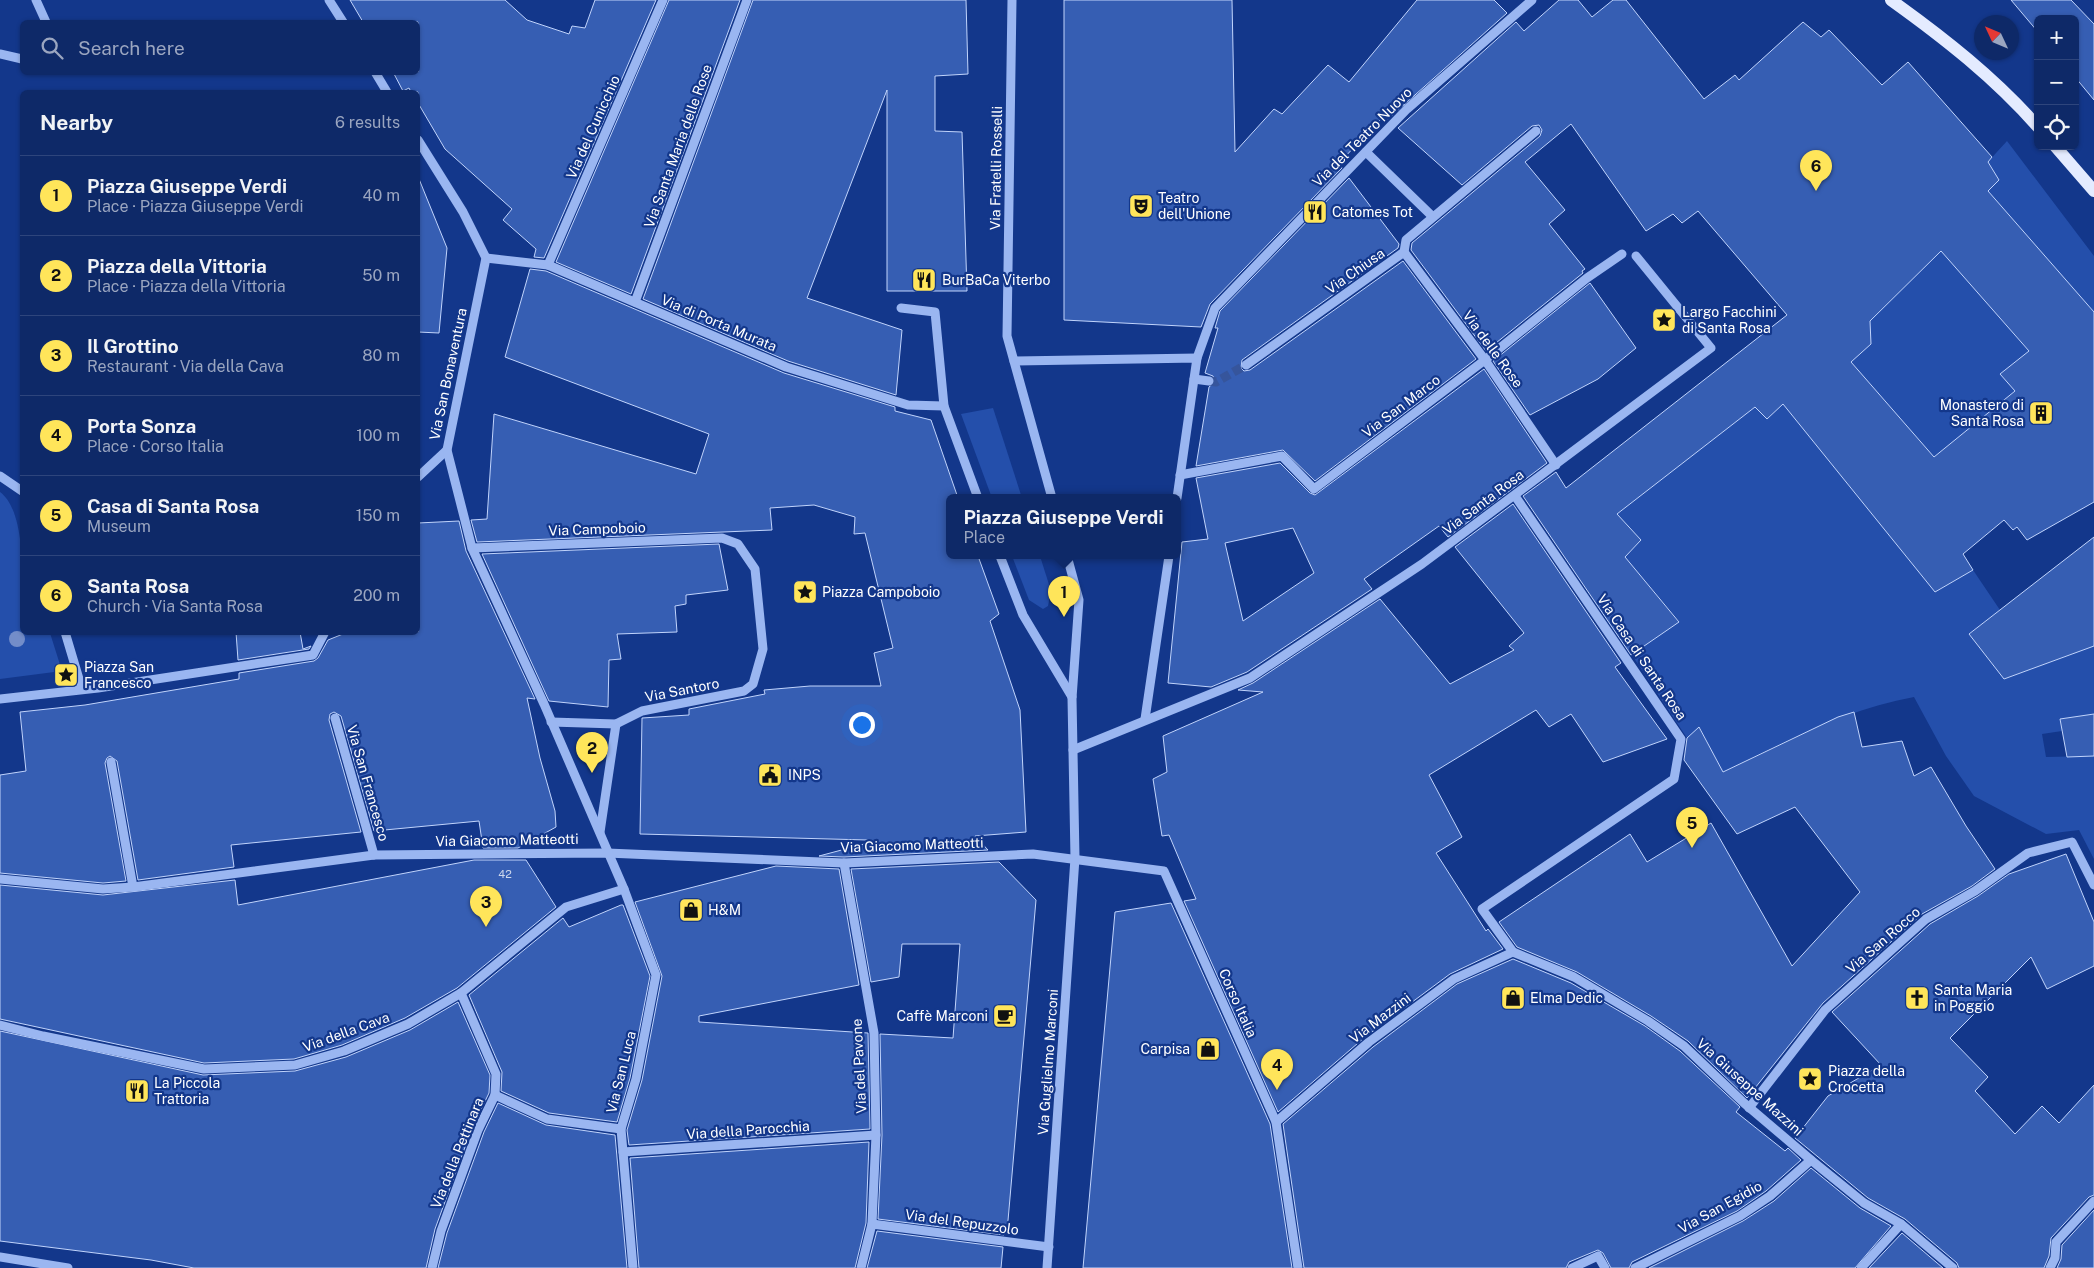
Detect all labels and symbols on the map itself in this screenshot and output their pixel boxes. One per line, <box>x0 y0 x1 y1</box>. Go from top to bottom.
north arrow <box>1974 15 2019 60</box>
street label: Via Santa Maria delle Rose <box>641 62 715 230</box>
street label: Via del Cunicchio <box>563 73 623 181</box>
street label: Via del Teatro Nuovo <box>1309 84 1415 190</box>
street label: Via Fratelli Rosselli <box>987 106 1005 230</box>
pin: 6 <box>1800 150 1832 191</box>
place label: Teatro dell'Unione <box>1158 190 1231 222</box>
theatre icon: Teatro dell'Unione <box>1128 193 1154 219</box>
restaurant icon: Catomes Tot <box>1302 199 1328 225</box>
place label: Catomes Tot <box>1332 204 1413 220</box>
street label: Via Chiusa <box>1322 245 1388 297</box>
restaurant icon: BurBaCa Viterbo <box>911 267 937 293</box>
place label: BurBaCa Viterbo <box>942 272 1050 288</box>
street label: Via di Porta Murata <box>659 291 779 355</box>
place label: Largo Facchini di Santa Rosa <box>1682 304 1777 336</box>
street label: Via San Bonaventura <box>426 306 470 442</box>
street label: Via delle Rose <box>1460 307 1526 391</box>
place icon: Largo Facchini di Santa Rosa <box>1651 307 1677 333</box>
street label: Via San Marco <box>1359 371 1443 441</box>
place label: Monastero di Santa Rosa <box>1940 397 2024 429</box>
building icon: Monastero di Santa Rosa <box>2028 400 2054 426</box>
street label: Via Santa Rosa <box>1439 466 1527 538</box>
street label: Via Campoboio <box>548 519 646 539</box>
pin: 1 <box>1048 576 1080 617</box>
place icon: Piazza Campoboio <box>792 579 818 605</box>
place label: Piazza Campoboio <box>822 584 940 600</box>
street label: Via Casa di Santa Rosa <box>1594 591 1690 723</box>
place label: Piazza San Francesco <box>84 659 154 691</box>
place icon: Piazza San Francesco <box>53 662 79 688</box>
street label: Via Santoro <box>644 675 721 705</box>
your location <box>849 712 875 738</box>
street label: Via San Francesco <box>344 723 392 843</box>
pin: 2 <box>576 732 608 773</box>
public building icon: INPS <box>757 762 783 788</box>
place label: INPS <box>788 767 821 783</box>
pin: 5 <box>1676 807 1708 848</box>
street label: Via Giacomo Matteotti <box>435 831 579 849</box>
street label: Via Giacomo Matteotti <box>840 835 984 855</box>
house number: 42 <box>498 868 512 880</box>
pin: 3 <box>470 886 502 927</box>
shop icon: H&M <box>678 897 704 923</box>
place label: H&M <box>708 902 741 918</box>
street label: Via San Rocco <box>1843 903 1923 976</box>
street label: Corso Italia <box>1216 966 1260 1040</box>
place label: Santa Maria in Poggio <box>1934 982 2012 1014</box>
shop icon: Elma Dedic <box>1500 985 1526 1011</box>
church icon: Santa Maria in Poggio <box>1904 985 1930 1011</box>
street label: Via Guglielmo Marconi <box>1035 988 1061 1136</box>
street label: Via Mazzini <box>1346 990 1414 1046</box>
place label: Elma Dedic <box>1530 990 1603 1006</box>
cafe icon: Caffè Marconi <box>992 1003 1018 1029</box>
place label: Caffè Marconi <box>897 1008 988 1024</box>
street label: Via della Cava <box>300 1009 392 1055</box>
street label: Via del Pavone <box>849 1018 869 1114</box>
street label: Via San Luca <box>603 1029 639 1115</box>
street label: Via Giuseppe Mazzini <box>1694 1035 1806 1139</box>
shop icon: Carpisa <box>1195 1036 1221 1062</box>
place label: Carpisa <box>1141 1041 1190 1057</box>
pin: 4 <box>1261 1049 1293 1090</box>
place label: Piazza della Crocetta <box>1828 1063 1905 1095</box>
place icon: Piazza della Crocetta <box>1797 1066 1823 1092</box>
place label: La Piccola Trattoria <box>154 1075 220 1107</box>
restaurant icon: La Piccola Trattoria <box>124 1078 150 1104</box>
street label: Via della Pettinara <box>427 1095 487 1211</box>
street label: Via della Parocchia <box>686 1118 810 1142</box>
street label: Via San Egidio <box>1675 1177 1765 1237</box>
street label: Via del Repuzzolo <box>904 1206 1020 1238</box>

